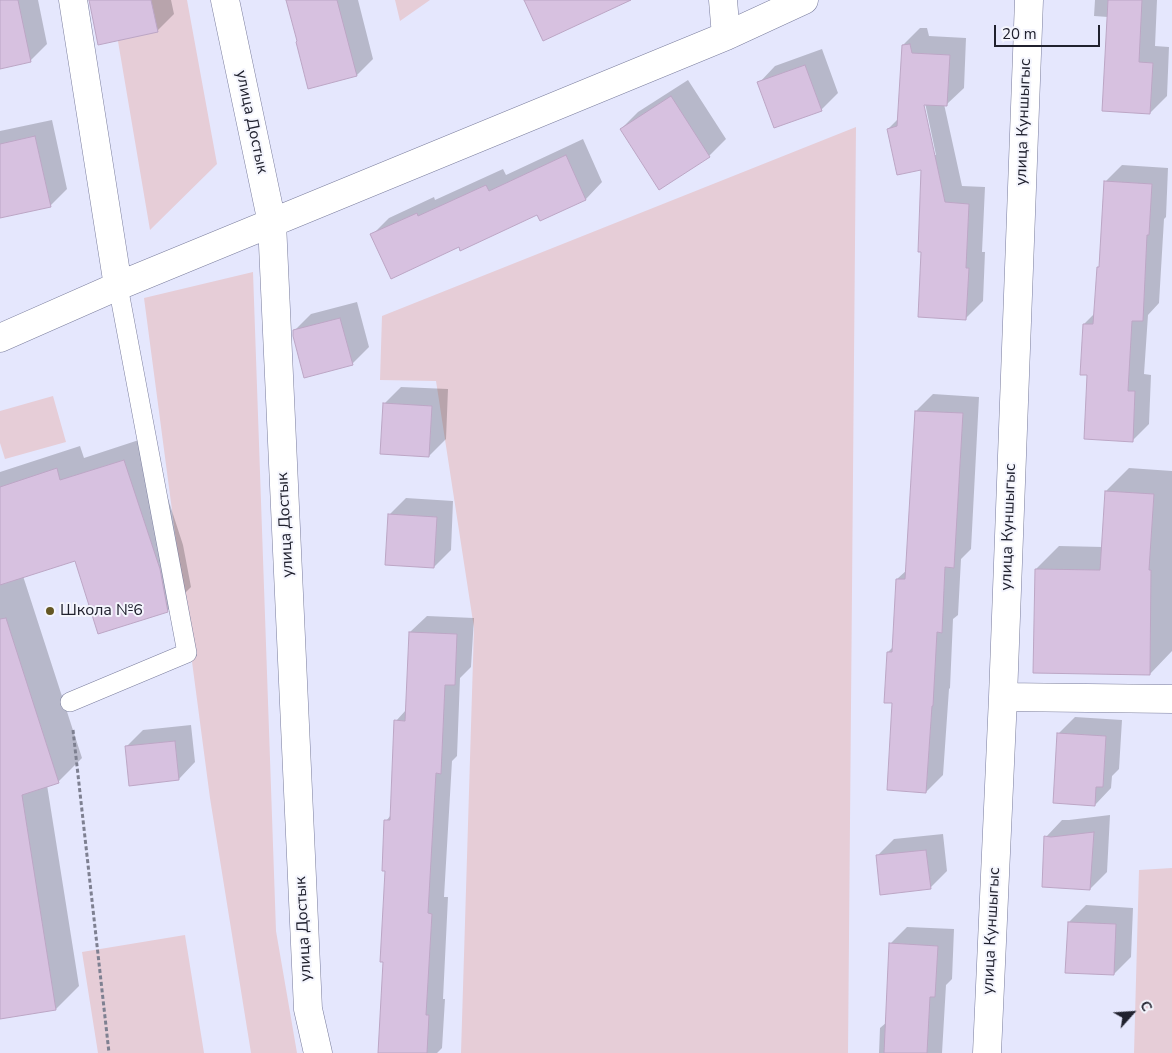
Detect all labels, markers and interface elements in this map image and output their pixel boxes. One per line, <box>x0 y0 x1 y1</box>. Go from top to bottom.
scale bar <box>997 15 1103 47</box>
text: 20 m <box>1002 24 1037 44</box>
street label: улица Куншыгыс <box>1012 58 1036 186</box>
street label: улица Достык <box>231 69 271 175</box>
street label: улица Куншыгыс <box>997 463 1021 591</box>
street label: улица Достык <box>274 472 298 578</box>
place label: Школа №6 <box>60 601 143 621</box>
marker: Школа №6 <box>44 605 56 617</box>
street label: улица Куншыгыс <box>979 867 1005 995</box>
street label: улица Достык <box>292 876 316 982</box>
north arrow <box>1107 988 1157 1038</box>
text: С <box>1135 998 1157 1015</box>

